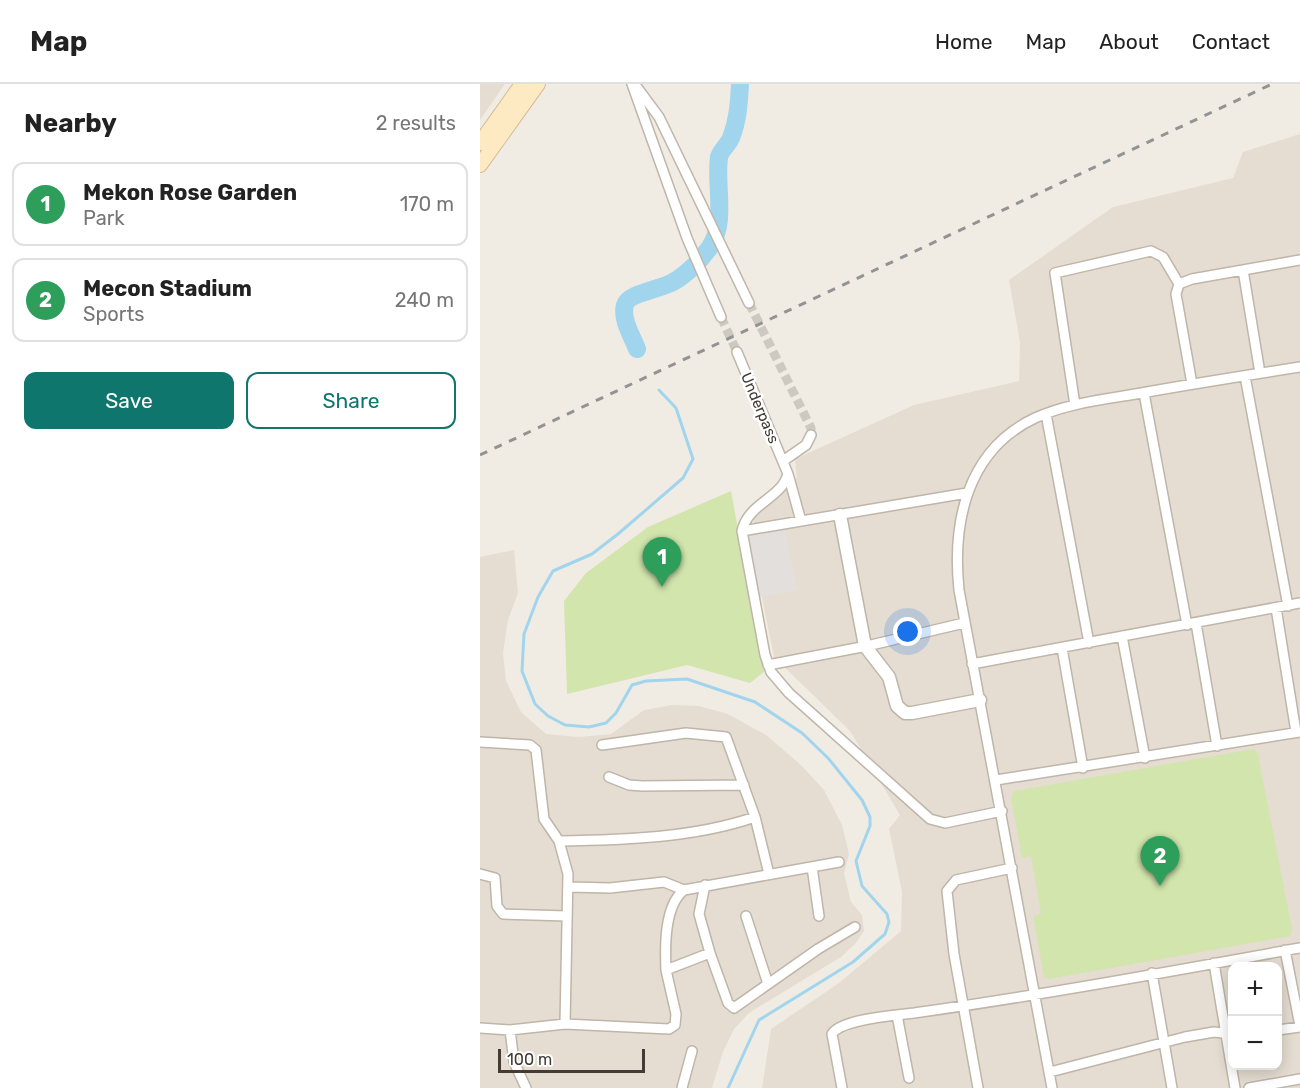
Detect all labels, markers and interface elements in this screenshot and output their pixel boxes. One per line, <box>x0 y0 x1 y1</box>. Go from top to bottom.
text: Map <box>30 25 87 58</box>
text: Home <box>935 29 992 54</box>
text: Map <box>1025 29 1066 54</box>
text: About <box>1099 29 1159 54</box>
text: Contact <box>1192 29 1270 54</box>
text: Nearby <box>24 108 117 139</box>
text: 2 results <box>376 111 456 135</box>
text: Mekon Rose Garden <box>83 179 297 206</box>
text: 1 <box>41 192 50 216</box>
text: 170 m <box>400 192 454 216</box>
text: Park <box>83 206 125 230</box>
text: Mecon Stadium <box>83 275 252 302</box>
text: 2 <box>39 288 52 312</box>
text: 240 m <box>395 288 454 312</box>
text: Sports <box>83 302 144 326</box>
street label: Underpass <box>737 370 783 446</box>
button: Save <box>24 372 234 429</box>
button: Share <box>246 372 456 429</box>
pin: 1 <box>642 538 681 587</box>
your location <box>893 617 922 646</box>
pin: 2 <box>1140 836 1180 886</box>
map controls <box>1228 962 1282 1070</box>
button: + <box>1228 962 1282 1016</box>
button: − <box>1228 1016 1282 1070</box>
scale bar <box>498 1046 645 1074</box>
text: 100 m <box>507 1050 552 1069</box>

